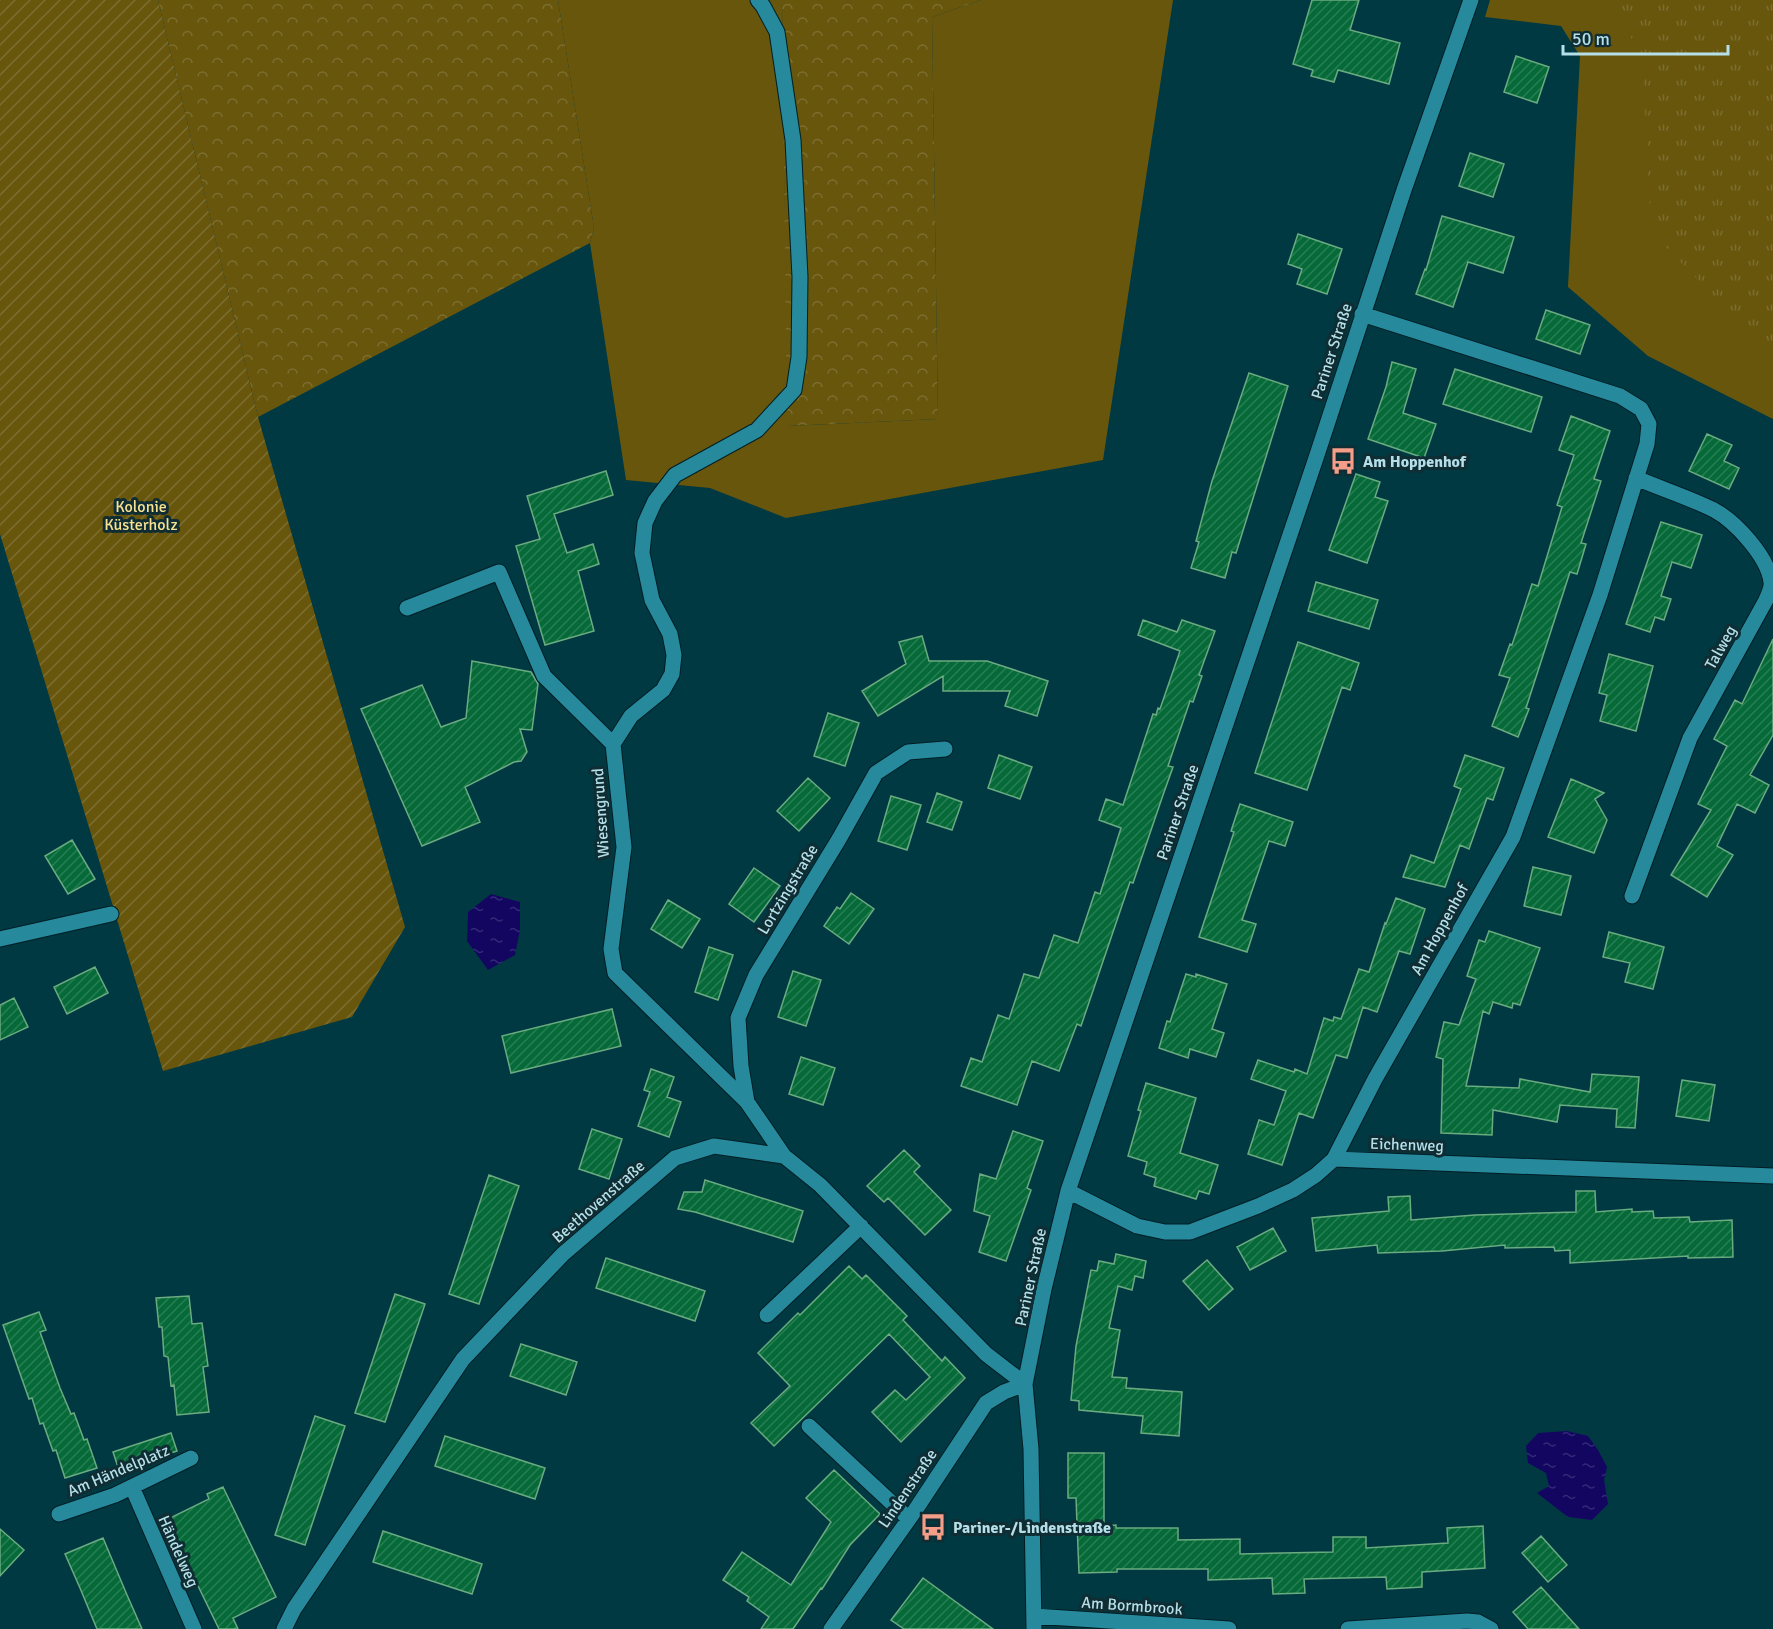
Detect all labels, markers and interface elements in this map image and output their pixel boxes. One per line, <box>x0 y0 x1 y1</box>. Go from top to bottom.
scale bar <box>1563 18 1728 56</box>
text: 50 m <box>1572 28 1610 50</box>
street label: Pariner Straße <box>1307 301 1357 402</box>
bus stop icon: Am Hoppenhof <box>1328 446 1358 476</box>
place label: Am Hoppenhof <box>1363 452 1467 472</box>
park label: Kolonie Küsterholz <box>104 497 178 535</box>
street label: Talweg <box>1701 622 1741 673</box>
street label: Pariner Straße <box>1152 762 1204 863</box>
street label: Wiesengrund <box>588 767 614 859</box>
street label: Lortzingstraße <box>753 841 823 938</box>
street label: Am Hoppenhof <box>1407 880 1473 979</box>
street label: Eichenweg <box>1370 1134 1444 1156</box>
street label: Beethovenstraße <box>548 1156 649 1248</box>
street label: Pariner Straße <box>1011 1226 1051 1328</box>
street label: Am Händelplatz <box>64 1440 172 1501</box>
street label: Lindenstraße <box>874 1445 942 1532</box>
street label: Händelweg <box>153 1512 203 1590</box>
bus stop icon: Pariner-/Lindenstraße <box>918 1512 948 1542</box>
place label: Pariner-/Lindenstraße <box>953 1518 1111 1538</box>
street label: Am Bormbrook <box>1081 1592 1183 1620</box>

